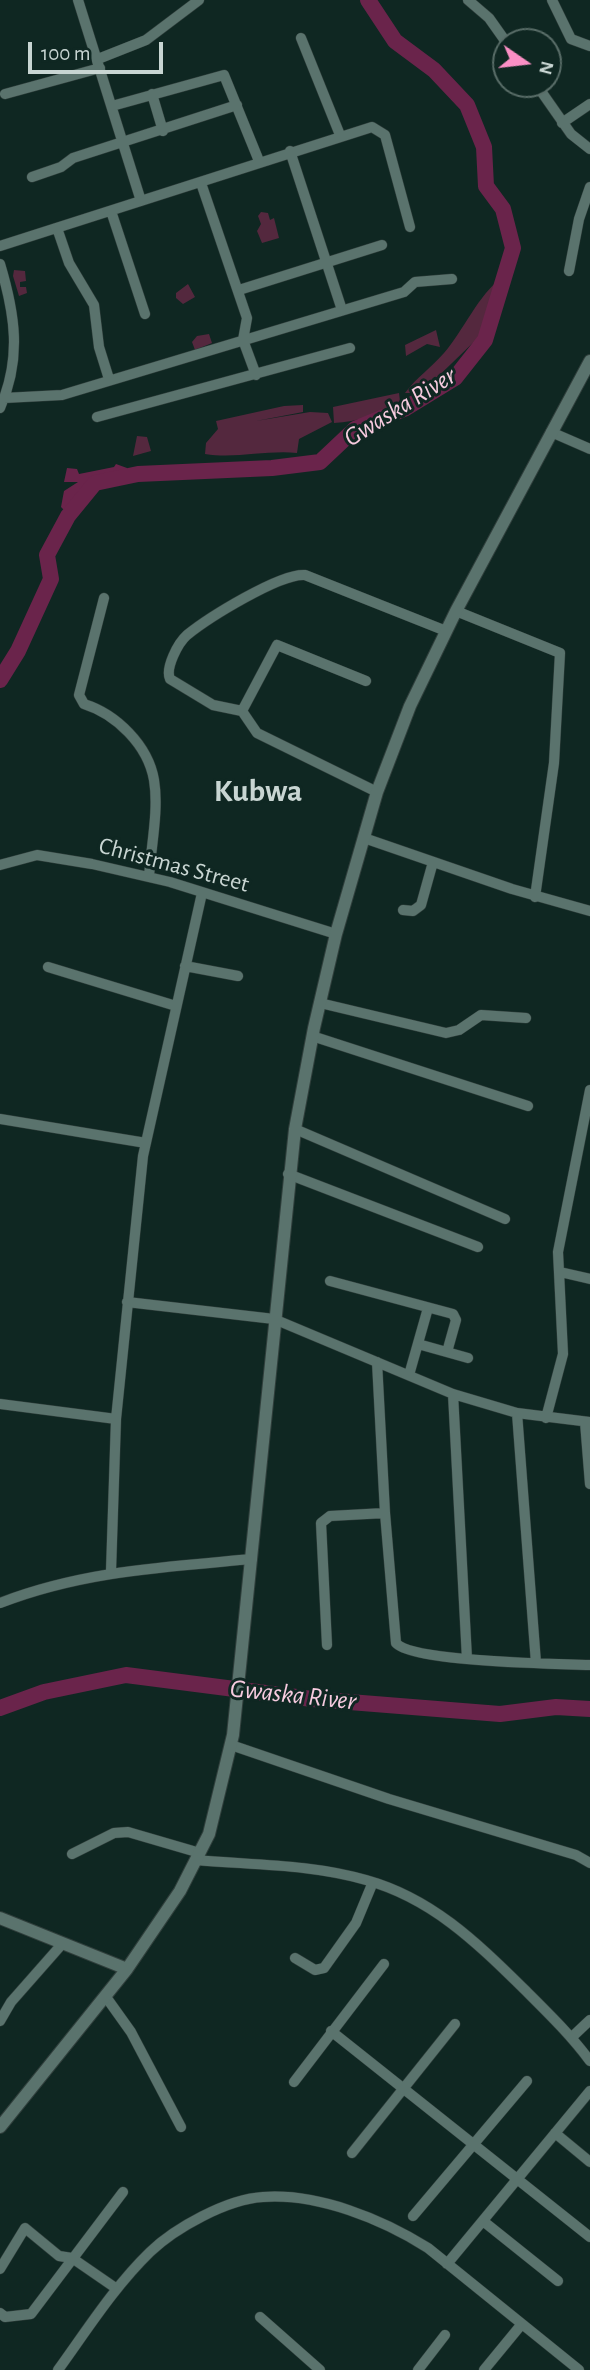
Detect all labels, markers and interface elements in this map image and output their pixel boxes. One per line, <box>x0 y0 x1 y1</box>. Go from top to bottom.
scale bar <box>32 28 166 72</box>
north arrow <box>492 28 562 98</box>
text: 100 m <box>41 43 91 64</box>
text: N <box>535 59 557 76</box>
water label: Gwaska River <box>338 360 462 454</box>
district label: Kubwa <box>214 772 302 810</box>
street label: Christmas Street <box>96 831 252 899</box>
water label: Gwaska River <box>229 1673 357 1717</box>

